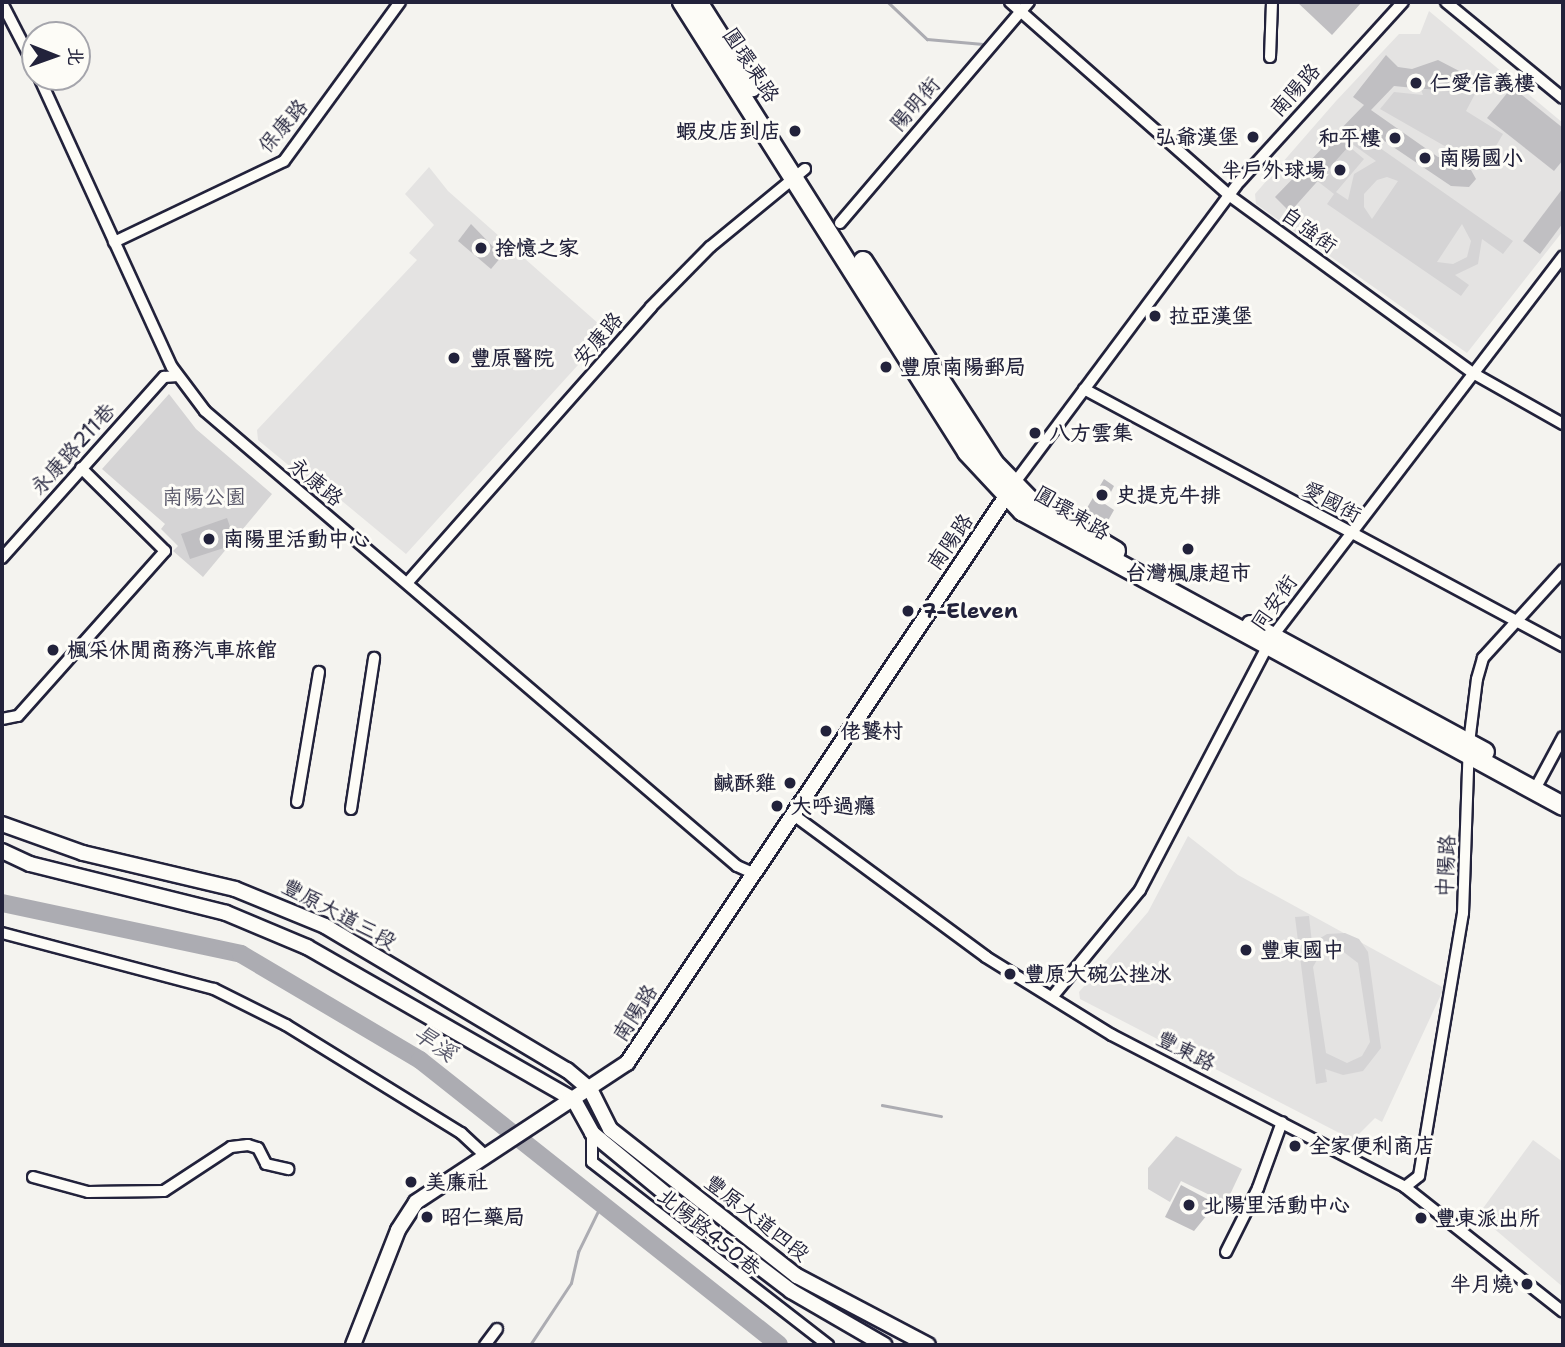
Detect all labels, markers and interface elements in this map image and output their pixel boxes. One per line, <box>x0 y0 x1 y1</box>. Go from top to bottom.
north arrow <box>21 21 91 91</box>
street label: 圓環東路 <box>718 23 784 107</box>
text: 北 <box>63 47 88 66</box>
street label: 南陽路 <box>1265 58 1325 122</box>
place label: 仁愛信義樓 <box>1430 70 1535 96</box>
street label: 陽明街 <box>885 72 945 136</box>
marker: 仁愛信義樓 <box>1408 75 1424 91</box>
street label: 保康路 <box>253 94 313 158</box>
place label: 蝦皮店到店 <box>676 118 781 144</box>
marker: 蝦皮店到店 <box>787 123 803 139</box>
place label: 弘爺漢堡 <box>1155 124 1239 150</box>
place label: 和平樓 <box>1318 125 1381 151</box>
marker: 弘爺漢堡 <box>1245 129 1261 145</box>
marker: 和平樓 <box>1387 130 1403 146</box>
place label: 南陽國小 <box>1439 145 1523 171</box>
marker: 南陽國小 <box>1417 150 1433 166</box>
place label: 半戶外球場 <box>1221 157 1326 183</box>
marker: 半戶外球場 <box>1332 162 1348 178</box>
street label: 自強街 <box>1276 201 1342 259</box>
place label: 捨憶之家 <box>495 235 579 261</box>
marker: 捨憶之家 <box>473 240 489 256</box>
place label: 拉亞漢堡 <box>1169 303 1253 329</box>
street label: 安康路 <box>568 307 628 371</box>
marker: 拉亞漢堡 <box>1147 308 1163 324</box>
place label: 豐原醫院 <box>470 345 554 371</box>
marker: 豐原醫院 <box>444 348 464 368</box>
place label: 豐原南陽郵局 <box>900 354 1026 380</box>
marker: 豐原南陽郵局 <box>878 359 894 375</box>
street label: 永康路211巷 <box>25 398 121 500</box>
place label: 八方雲集 <box>1049 420 1133 446</box>
marker: 八方雲集 <box>1027 425 1043 441</box>
street label: 永康路 <box>284 452 348 512</box>
street label: 愛國街 <box>1298 476 1366 528</box>
street label: 圓環東路 <box>1030 481 1114 545</box>
place label: 史提克牛排 <box>1116 482 1221 508</box>
park label: 南陽公園 <box>162 484 246 510</box>
marker: 史提克牛排 <box>1094 487 1110 503</box>
street label: 南陽路 <box>922 509 978 575</box>
place label: 南陽里活動中心 <box>223 526 370 552</box>
marker: 南陽里活動中心 <box>201 531 217 547</box>
marker: 台灣楓康超市 <box>1180 541 1196 557</box>
place label: 台灣楓康超市 <box>1125 560 1251 586</box>
street label: 同安街 <box>1246 570 1302 636</box>
place label: 7-Eleven <box>922 598 1018 624</box>
marker: 7-Eleven <box>900 603 916 619</box>
place label: 楓采休閒商務汽車旅館 <box>67 637 277 663</box>
marker: 楓采休閒商務汽車旅館 <box>45 642 61 658</box>
place label: 佬饕村 <box>840 718 903 744</box>
marker: 佬饕村 <box>818 723 834 739</box>
place label: 鹹酥雞 <box>713 770 776 796</box>
marker: 鹹酥雞 <box>782 775 798 791</box>
place label: 大呼過癮 <box>791 793 875 819</box>
marker: 大呼過癮 <box>769 798 785 814</box>
street label: 中陽路 <box>1432 834 1460 898</box>
street label: 豐原大道三段 <box>277 873 401 955</box>
place label: 豐東國中 <box>1260 937 1344 963</box>
marker: 豐東國中 <box>1238 942 1254 958</box>
place label: 豐原大碗公挫冰 <box>1024 961 1171 987</box>
marker: 豐原大碗公挫冰 <box>1002 966 1018 982</box>
street label: 南陽路 <box>607 980 663 1046</box>
water label: 旱溪 <box>408 1019 462 1067</box>
street label: 豐東路 <box>1152 1025 1220 1077</box>
place label: 全家便利商店 <box>1309 1133 1435 1159</box>
marker: 全家便利商店 <box>1287 1138 1303 1154</box>
place label: 美廉社 <box>425 1169 488 1195</box>
street label: 豐原大道四段 <box>700 1169 814 1267</box>
marker: 美廉社 <box>403 1174 419 1190</box>
street label: 北陽路450巷 <box>652 1183 766 1281</box>
place label: 北陽里活動中心 <box>1203 1192 1350 1218</box>
marker: 北陽里活動中心 <box>1181 1197 1197 1213</box>
place label: 昭仁藥局 <box>441 1204 525 1230</box>
place label: 豐東派出所 <box>1435 1205 1540 1231</box>
marker: 昭仁藥局 <box>419 1209 435 1225</box>
marker: 豐東派出所 <box>1413 1210 1429 1226</box>
place label: 半月燒 <box>1450 1271 1513 1297</box>
marker: 半月燒 <box>1519 1276 1535 1292</box>

